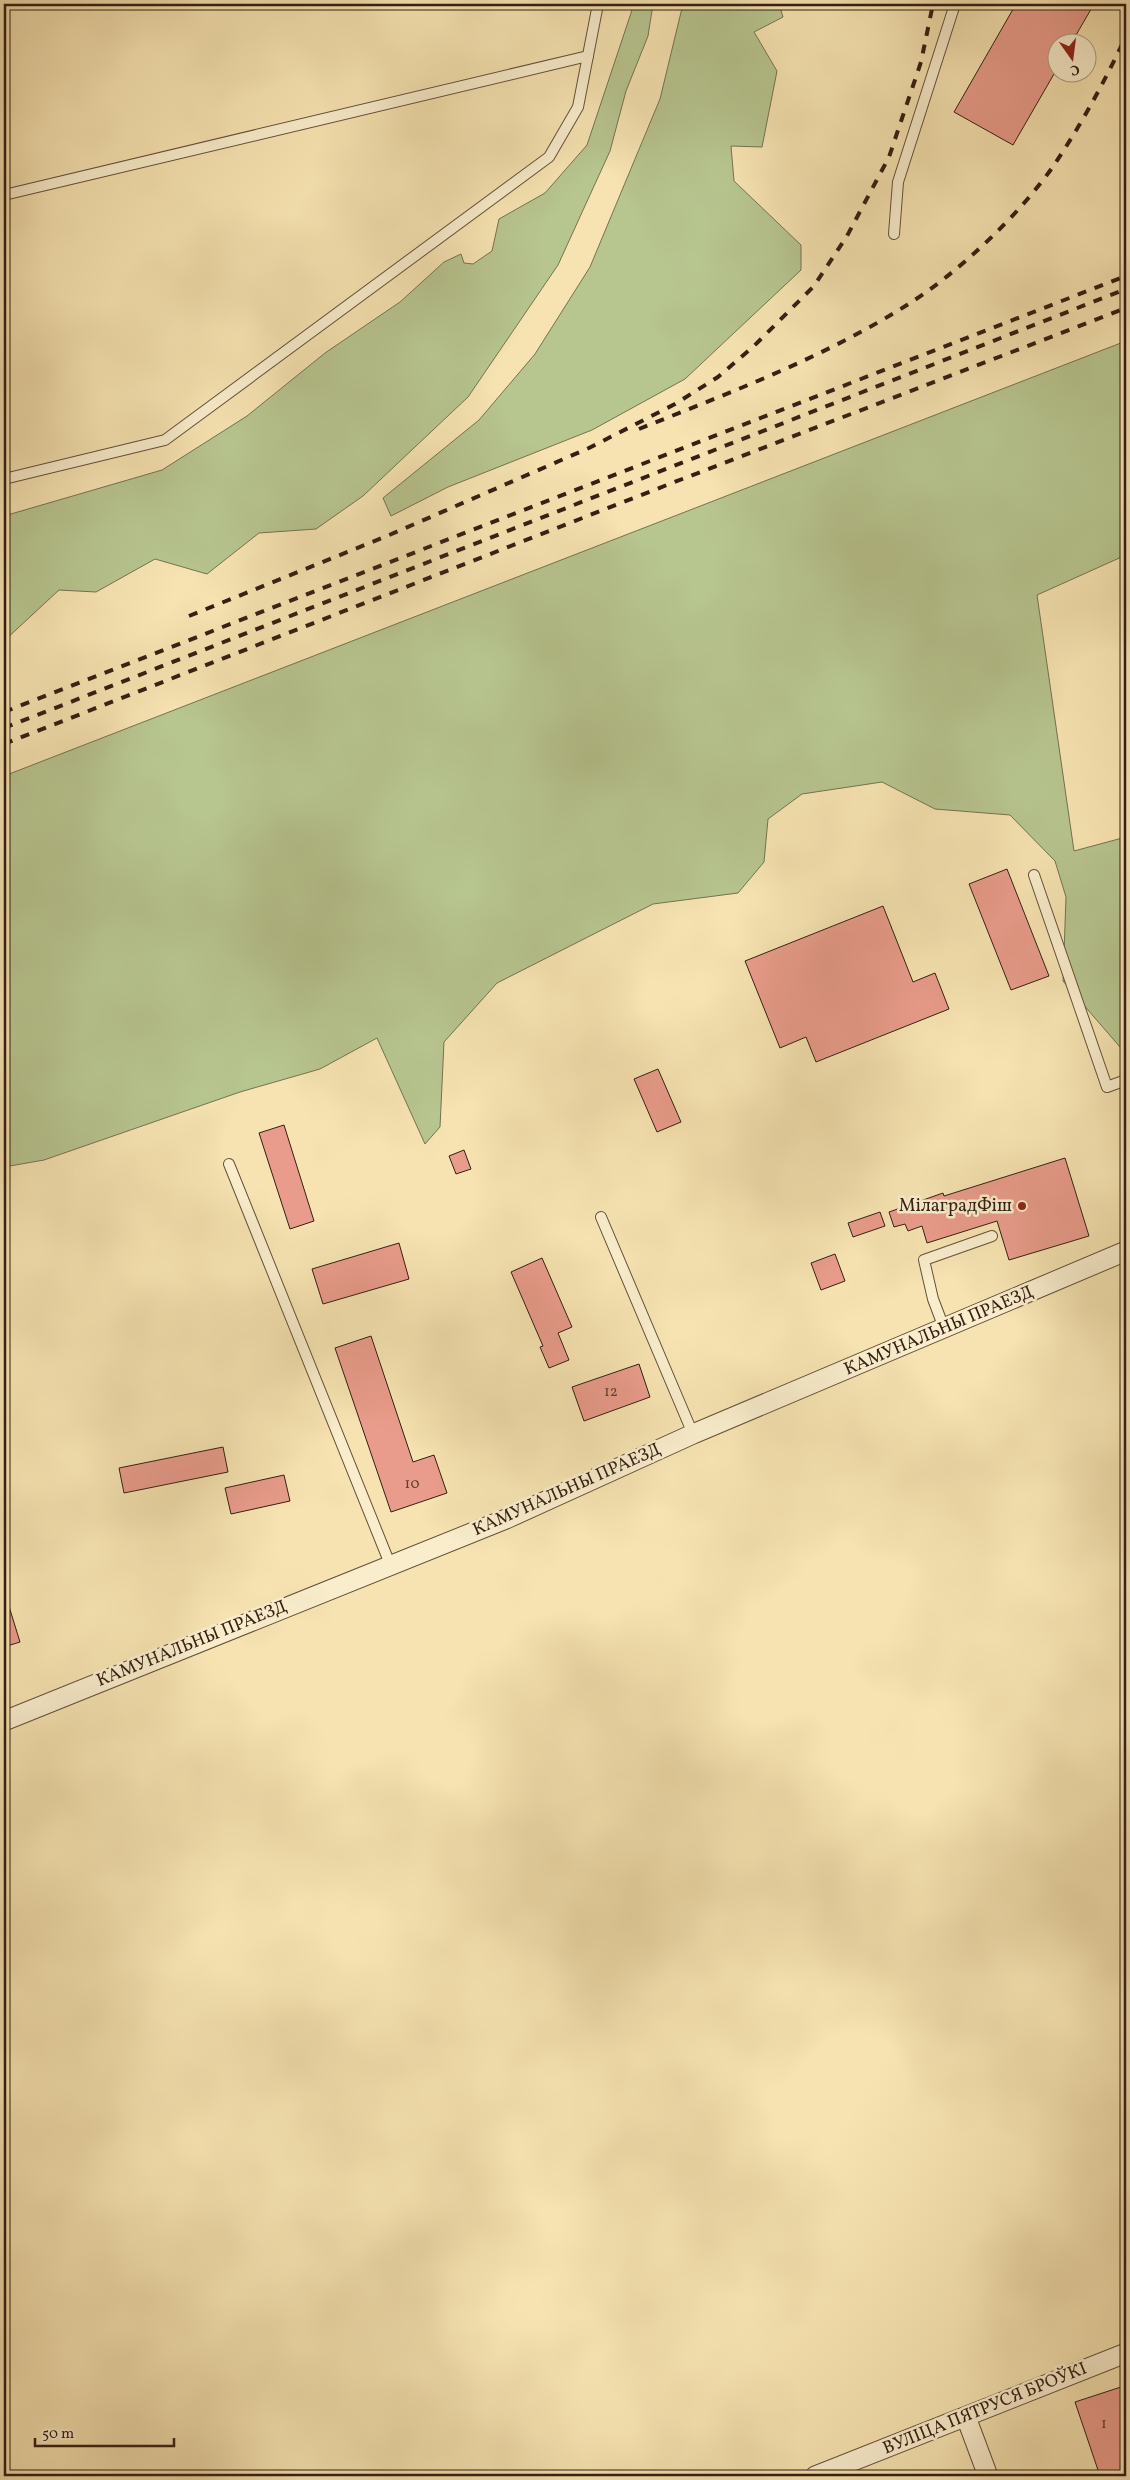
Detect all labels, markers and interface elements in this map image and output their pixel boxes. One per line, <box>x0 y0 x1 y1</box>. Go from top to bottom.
north arrow <box>1048 32 1098 82</box>
text: С <box>1068 59 1081 79</box>
place label: МілаградФіш <box>899 1194 1012 1219</box>
marker: МілаградФіш <box>1016 1200 1028 1212</box>
street label: КАМУНАЛЬНЫ ПРАЕЗД <box>840 1280 1038 1382</box>
house number: 12 <box>604 1382 618 1403</box>
street label: КАМУНАЛЬНЫ ПРАЕЗД <box>469 1437 665 1543</box>
house number: 10 <box>405 1474 419 1495</box>
street label: КАМУНАЛЬНЫ ПРАЕЗД <box>93 1594 291 1694</box>
street label: ВУЛІЦА ПЯТРУСЯ БРОЎКІ <box>879 2357 1091 2461</box>
house number: 1 <box>1101 2414 1107 2435</box>
scale bar <box>35 2415 174 2447</box>
text: 50 m <box>42 2424 74 2445</box>

